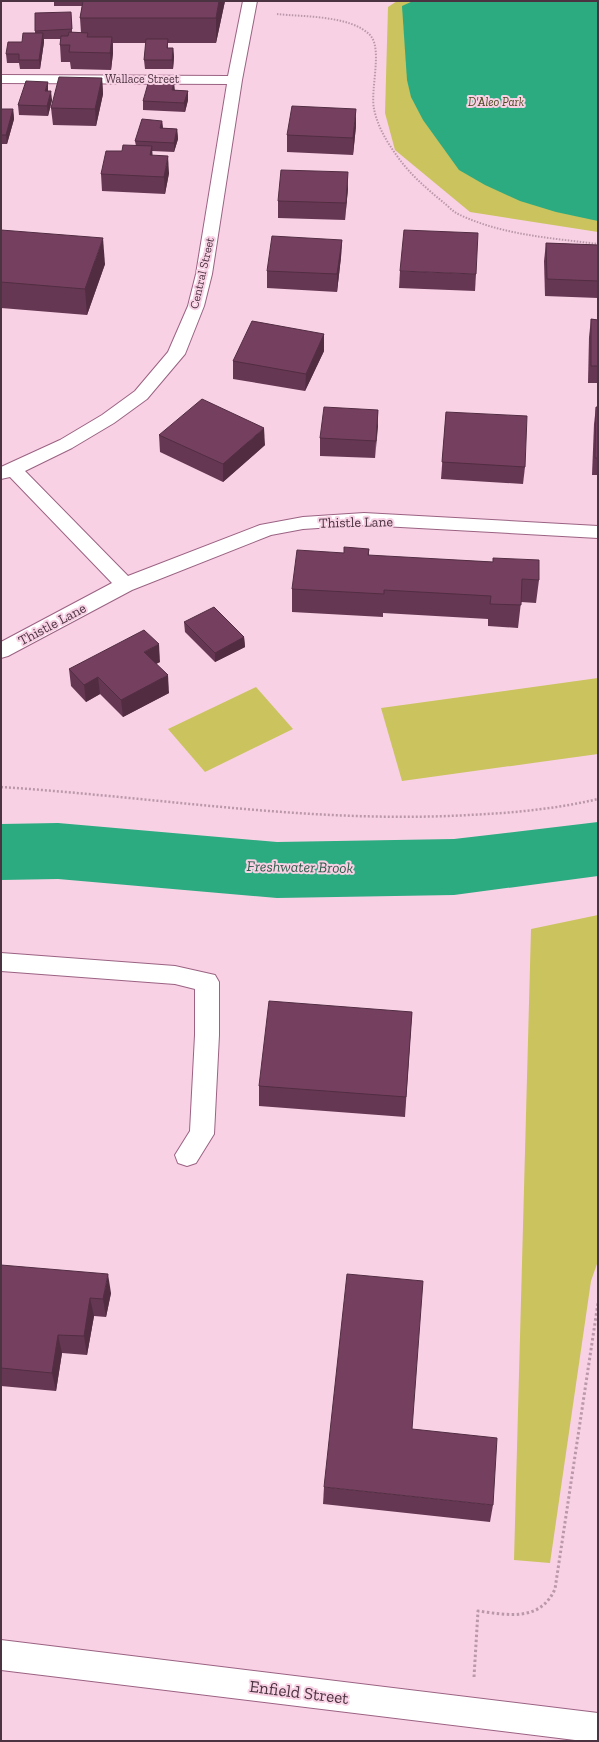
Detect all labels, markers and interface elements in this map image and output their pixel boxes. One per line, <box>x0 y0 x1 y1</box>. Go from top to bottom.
street label: Wallace Street <box>105 72 180 86</box>
park label: D'Aleo Park <box>468 95 525 109</box>
street label: Central Street <box>187 235 217 310</box>
street label: Thistle Lane <box>319 513 394 532</box>
street label: Thistle Lane <box>15 599 89 649</box>
water label: Freshwater Brook <box>247 857 354 877</box>
street label: Enfield Street <box>248 1676 350 1708</box>

